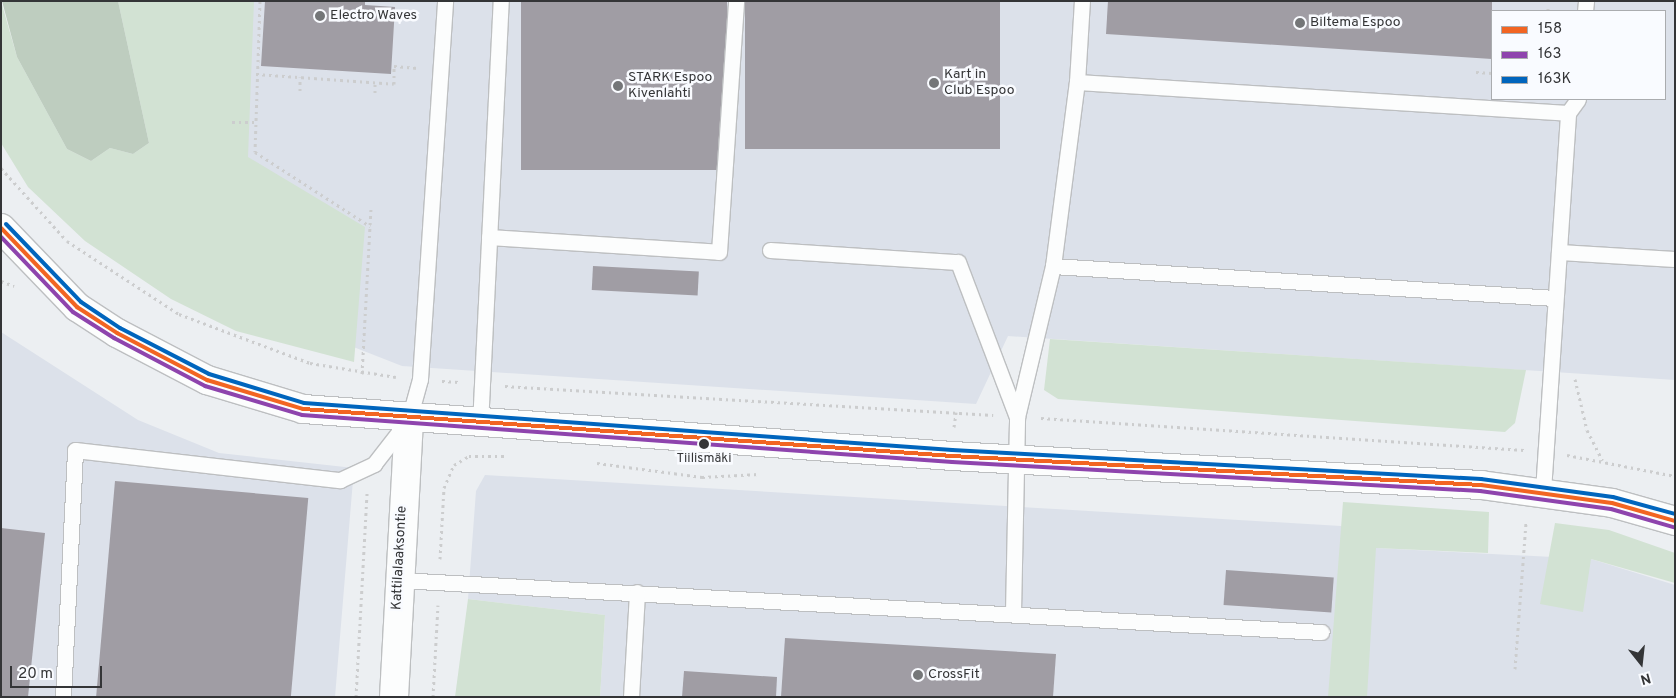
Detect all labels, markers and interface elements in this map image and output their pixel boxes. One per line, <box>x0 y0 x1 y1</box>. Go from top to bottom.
place label: Electro Waves <box>330 8 417 24</box>
marker: Electro Waves <box>314 10 326 22</box>
legend <box>1491 10 1666 100</box>
place label: Biltema Espoo <box>1310 15 1400 31</box>
marker: Biltema Espoo <box>1294 17 1306 29</box>
text: 158 <box>1538 20 1562 39</box>
text: 163 <box>1538 45 1562 64</box>
place label: Kart in Club Espoo <box>944 67 1014 100</box>
place label: STARK Espoo Kivenlahti <box>628 70 712 102</box>
text: 163K <box>1538 70 1571 89</box>
marker: Kart in Club Espoo <box>928 77 940 89</box>
marker: STARK Espoo Kivenlahti <box>612 80 624 92</box>
marker: Tiilismäki <box>699 439 709 449</box>
place label: Tiilismäki <box>676 451 732 467</box>
street label: Kattilalaaksontie <box>389 505 411 611</box>
north arrow <box>1616 638 1666 688</box>
scale bar <box>12 656 105 688</box>
text: 20 m <box>18 665 53 684</box>
place label: CrossFit <box>928 667 980 683</box>
text: N <box>1638 668 1652 687</box>
marker: CrossFit <box>912 669 924 681</box>

